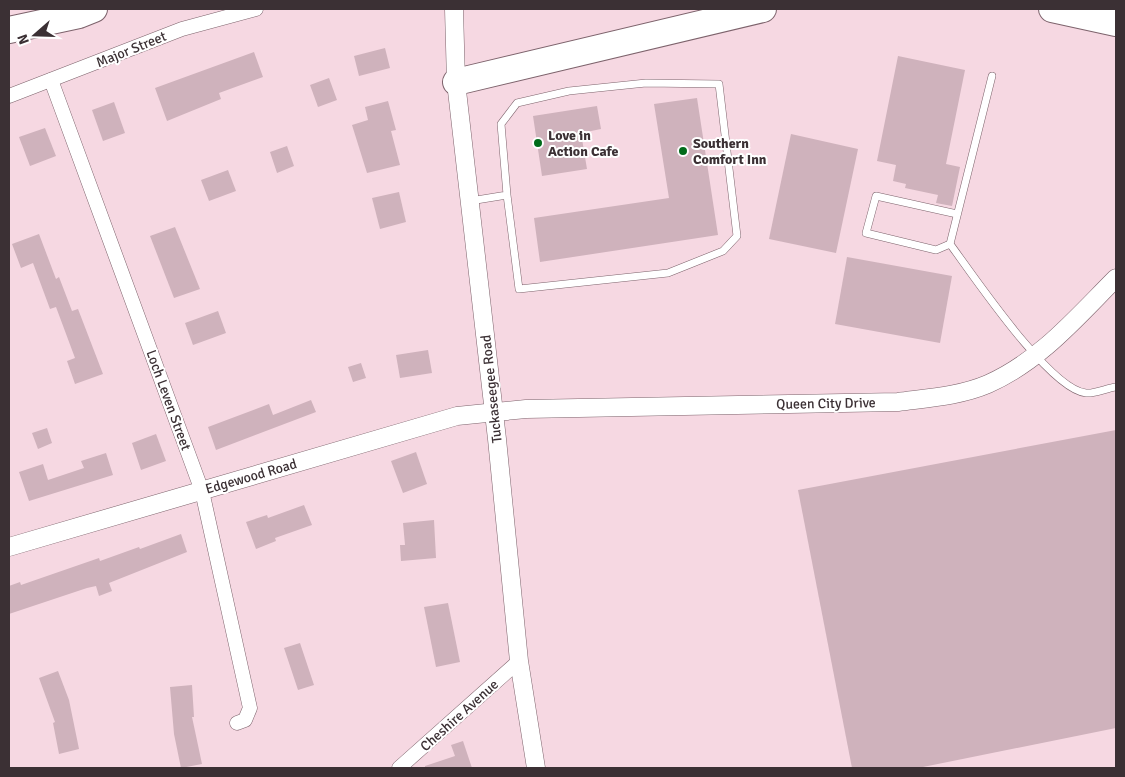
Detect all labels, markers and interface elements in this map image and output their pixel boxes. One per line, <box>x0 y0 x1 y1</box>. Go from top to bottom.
north arrow <box>10 10 60 60</box>
street label: Major Street <box>94 28 169 71</box>
text: N <box>14 32 33 47</box>
place label: Love in Action Cafe <box>548 127 619 160</box>
place label: Southern Comfort Inn <box>693 135 767 168</box>
marker: Love in Action Cafe <box>532 137 544 149</box>
marker: Southern Comfort Inn <box>677 145 689 157</box>
street label: Tuckaseegee Road <box>477 334 506 444</box>
street label: Loch Leven Street <box>142 348 195 453</box>
street label: Queen City Drive <box>776 394 876 413</box>
street label: Edgewood Road <box>203 455 299 498</box>
street label: Cheshire Avenue <box>417 676 502 755</box>

